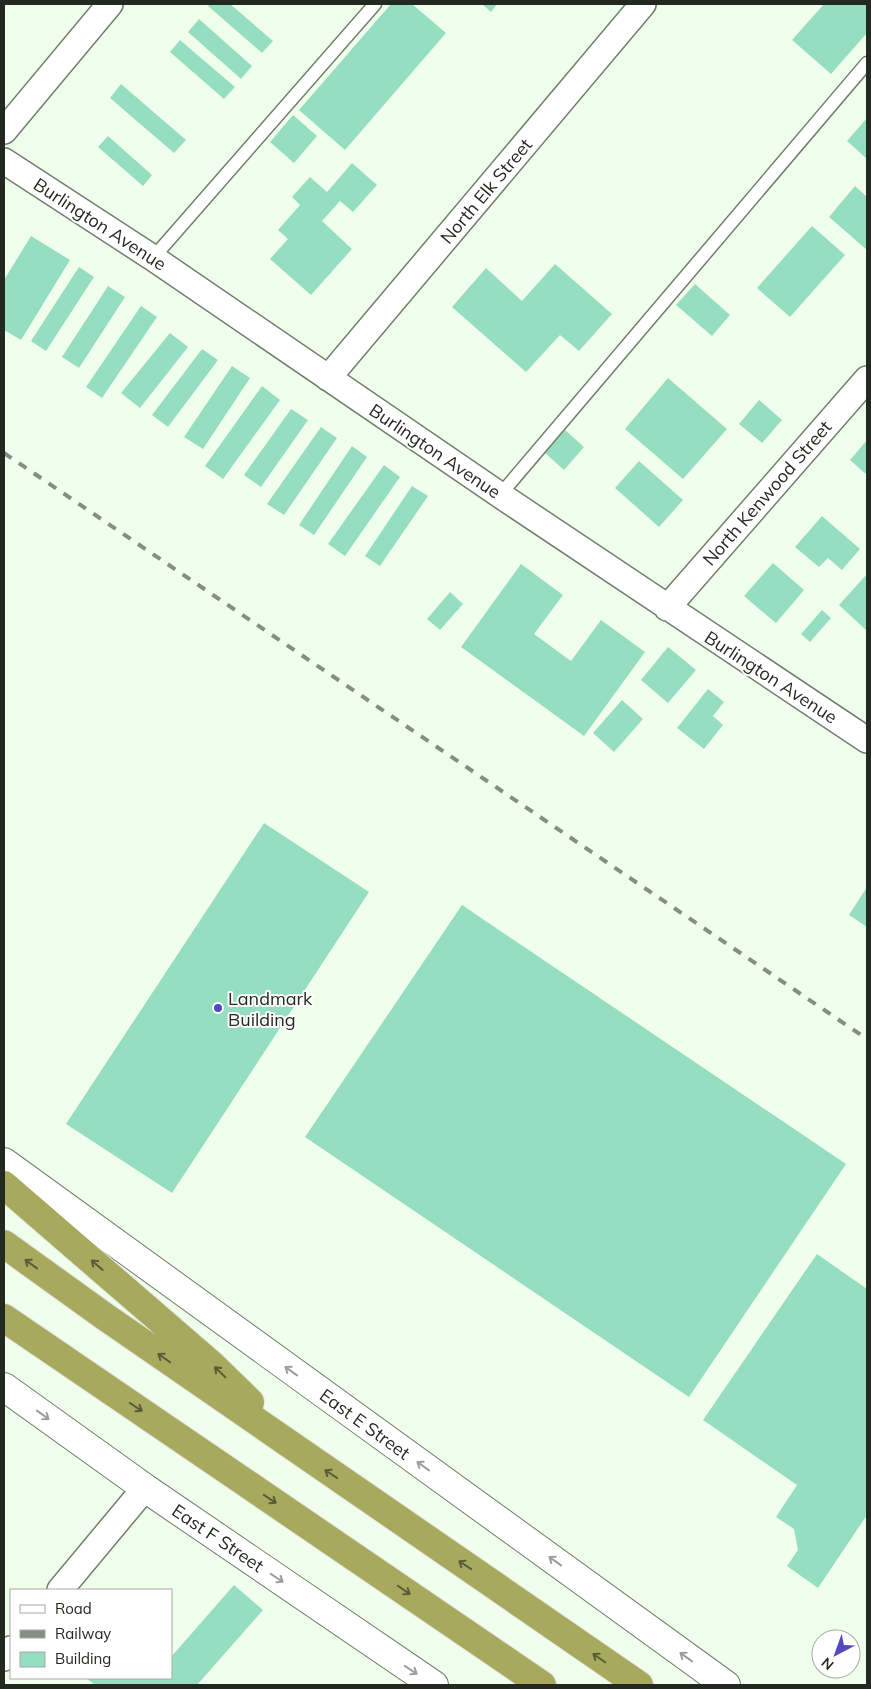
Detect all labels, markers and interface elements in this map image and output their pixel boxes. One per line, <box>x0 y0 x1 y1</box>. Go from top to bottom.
street label: North Elk Street <box>435 133 537 249</box>
street label: Burlington Avenue <box>29 173 171 275</box>
street label: Burlington Avenue <box>365 399 505 503</box>
street label: North Kenwood Street <box>698 416 836 570</box>
street label: Burlington Avenue <box>700 626 842 728</box>
place label: Landmark Building <box>228 987 313 1031</box>
marker: Landmark Building <box>212 1002 224 1014</box>
one-way arrow <box>24 1259 38 1269</box>
one-way arrow <box>91 1260 104 1271</box>
one-way arrow <box>157 1353 171 1363</box>
one-way arrow <box>213 1366 226 1378</box>
one-way arrow <box>285 1366 299 1376</box>
street label: East E Street <box>315 1384 415 1464</box>
one-way arrow <box>128 1403 142 1413</box>
one-way arrow <box>36 1410 50 1420</box>
one-way arrow <box>416 1461 430 1471</box>
one-way arrow <box>325 1469 339 1479</box>
one-way arrow <box>263 1494 277 1504</box>
street label: East F Street <box>168 1499 268 1577</box>
one-way arrow <box>548 1556 562 1566</box>
one-way arrow <box>459 1560 473 1570</box>
one-way arrow <box>270 1573 284 1583</box>
one-way arrow <box>397 1585 411 1595</box>
legend <box>10 1589 172 1679</box>
text: Road <box>55 1599 92 1618</box>
text: Railway <box>55 1624 111 1643</box>
north arrow <box>811 1629 861 1679</box>
text: Building <box>55 1649 111 1668</box>
one-way arrow <box>679 1652 693 1662</box>
one-way arrow <box>592 1653 606 1663</box>
text: N <box>818 1654 837 1674</box>
one-way arrow <box>404 1665 418 1675</box>

